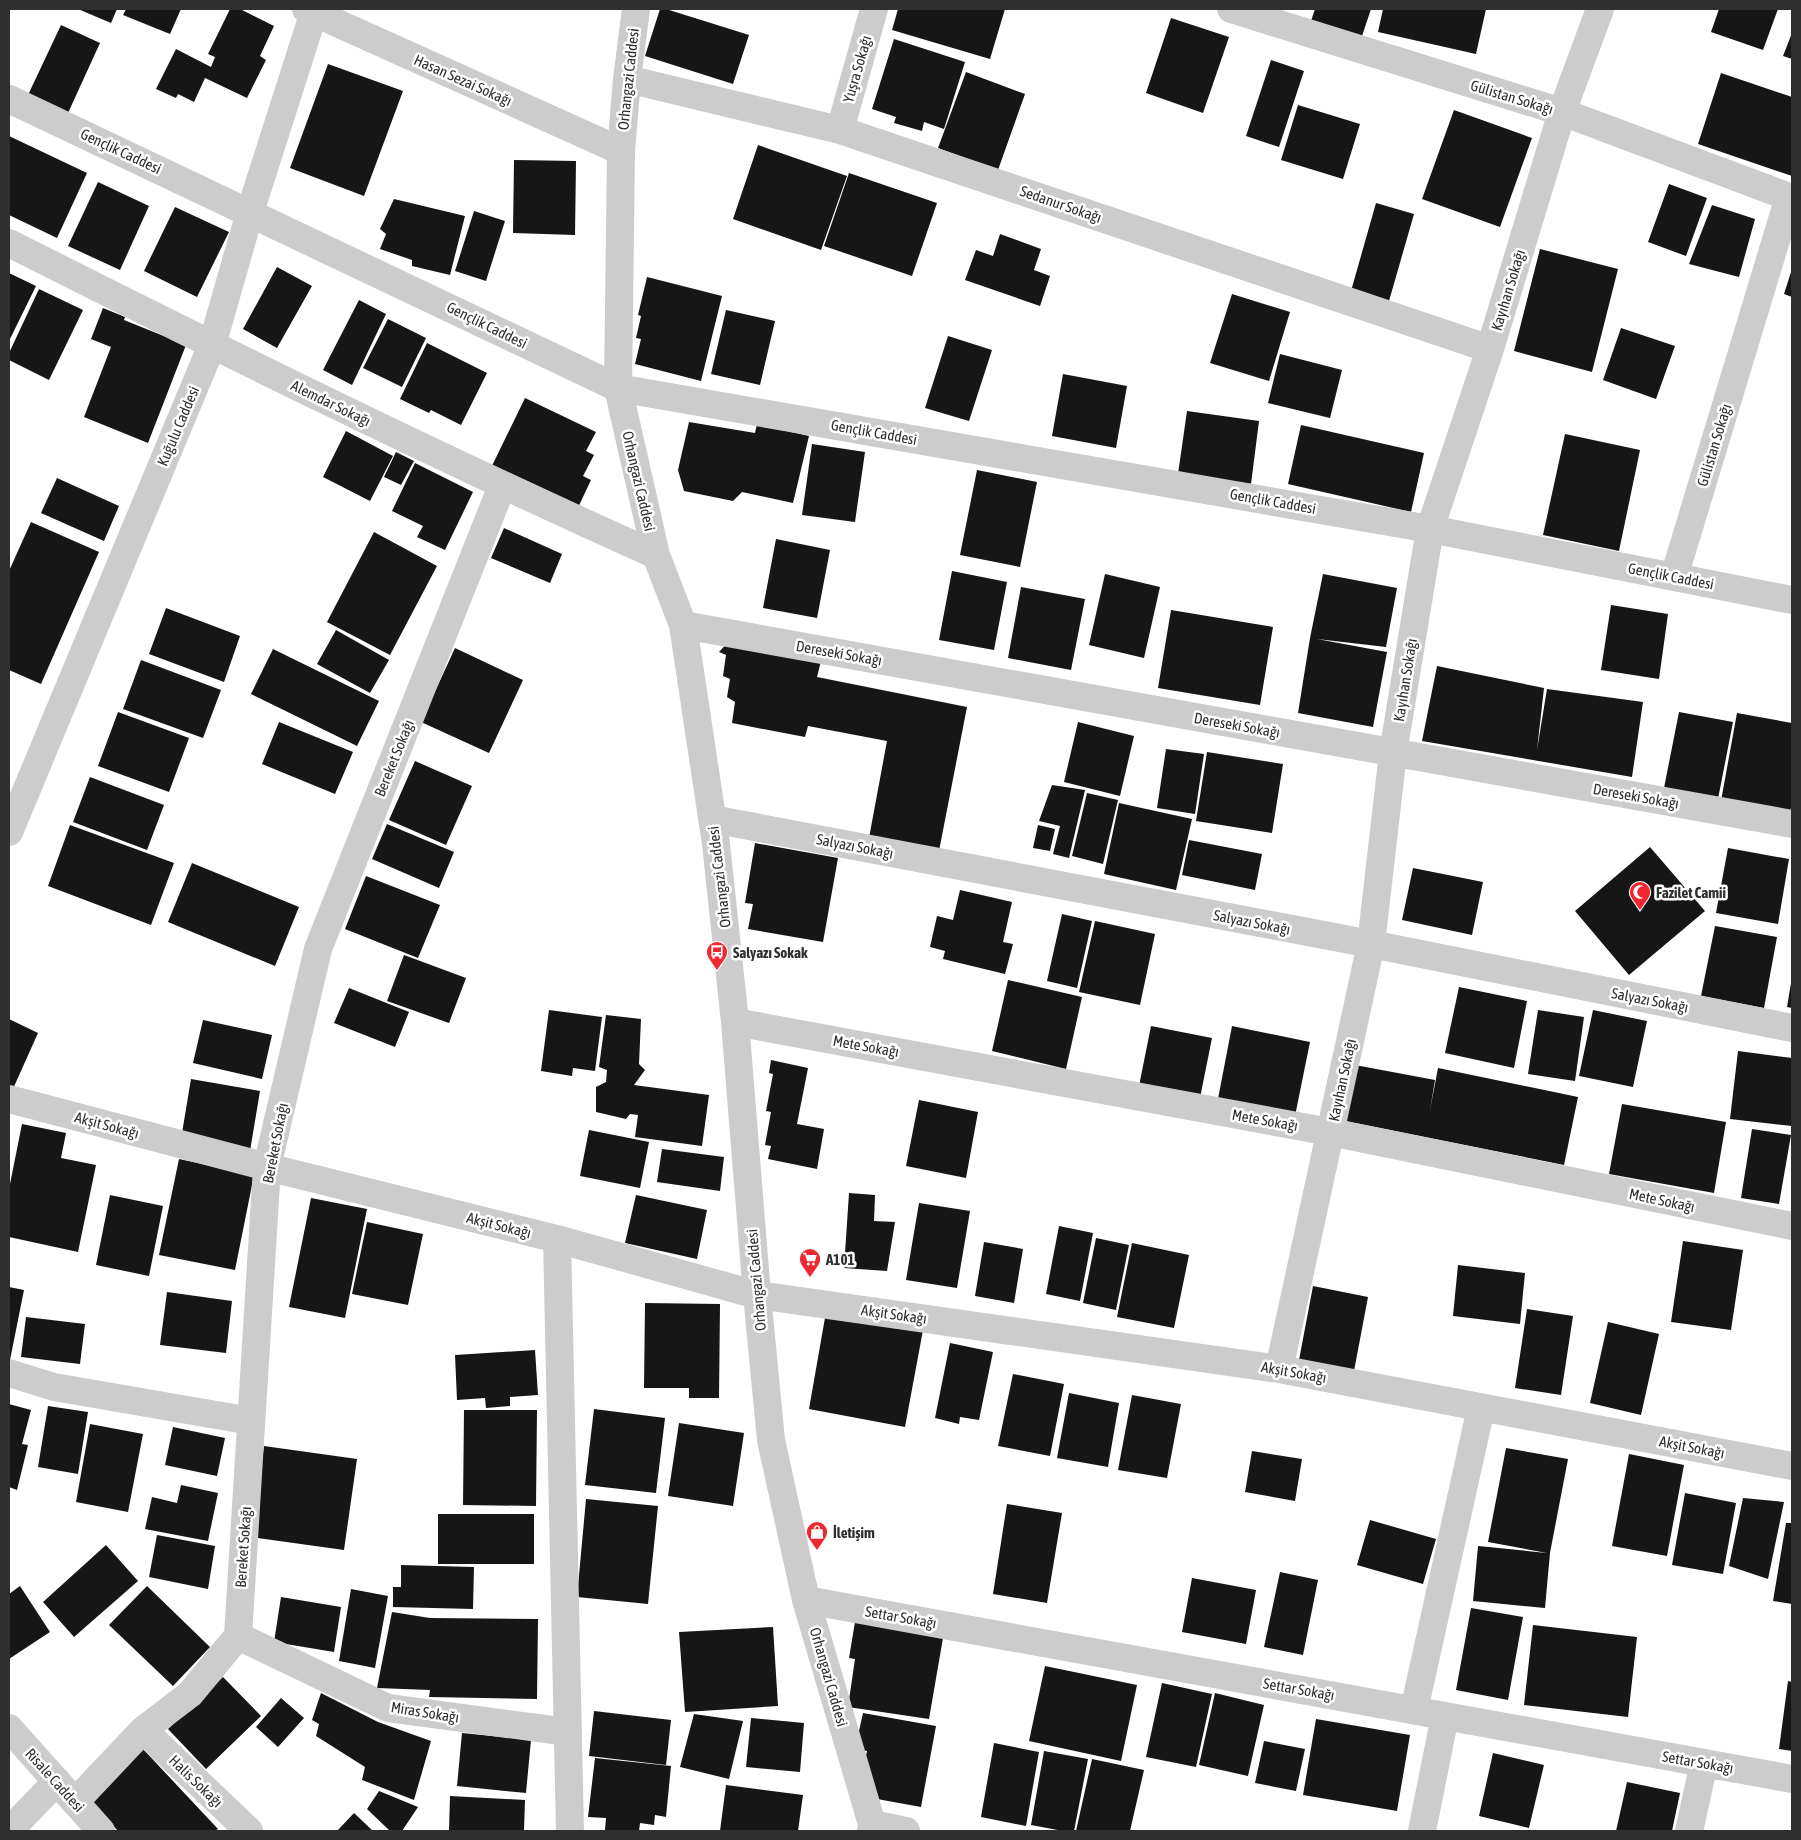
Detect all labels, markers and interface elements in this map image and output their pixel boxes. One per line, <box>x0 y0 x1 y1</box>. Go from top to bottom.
street label: Orhangazi Caddesi <box>614 27 642 131</box>
street label: Yuşra Sokağı <box>839 33 875 105</box>
street label: Hasan Sezai Sokağı <box>412 51 514 109</box>
street label: Gülistan Sokağı <box>1469 76 1555 118</box>
street label: Gençlik Caddesi <box>78 125 164 177</box>
street label: Sedanur Sokağı <box>1018 182 1104 226</box>
street label: Kayıhan Sokağı <box>1488 247 1528 333</box>
street label: Gençlik Caddesi <box>444 298 530 352</box>
street label: Alemdar Sokağı <box>289 376 373 430</box>
street label: Kuğulu Caddesi <box>154 384 202 468</box>
street label: Gülistan Sokağı <box>1693 402 1735 488</box>
street label: Gençlik Caddesi <box>830 416 918 448</box>
street label: Orhangazi Caddesi <box>619 429 659 533</box>
street label: Gençlik Caddesi <box>1229 485 1317 517</box>
street label: Gençlik Caddesi <box>1627 559 1715 593</box>
street label: Dereseki Sokağı <box>795 637 883 669</box>
street label: Kayıhan Sokağı <box>1390 637 1420 723</box>
street label: Dereseki Sokağı <box>1193 709 1281 741</box>
street label: Bereket Sokağı <box>371 717 417 799</box>
street label: Dereseki Sokağı <box>1592 780 1680 812</box>
street label: Orhangazi Caddesi <box>704 825 734 929</box>
street label: Salyazı Sokağı <box>815 830 895 862</box>
mosque icon: Fazilet Camii <box>1628 880 1652 911</box>
place label: Fazilet Camii <box>1656 884 1726 901</box>
street label: Salyazı Sokağı <box>1212 906 1292 938</box>
bus stop icon: Salyazı Sokak <box>705 940 729 971</box>
place label: Salyazı Sokak <box>733 944 808 961</box>
street label: Salyazı Sokağı <box>1610 984 1690 1016</box>
street label: Mete Sokağı <box>832 1032 900 1060</box>
street label: Kayıhan Sokağı <box>1325 1037 1359 1123</box>
street label: Bereket Sokağı <box>259 1101 291 1185</box>
street label: Mete Sokağı <box>1231 1106 1299 1134</box>
street label: Akşit Sokağı <box>73 1108 141 1142</box>
street label: Mete Sokağı <box>1628 1185 1696 1215</box>
street label: Akşit Sokağı <box>465 1209 533 1241</box>
street label: Orhangazi Caddesi <box>743 1228 769 1332</box>
supermarket icon: A101 <box>798 1247 822 1278</box>
place label: A101 <box>825 1251 855 1268</box>
street label: Akşit Sokağı <box>860 1301 928 1327</box>
street label: Akşit Sokağı <box>1260 1358 1328 1386</box>
street label: Akşit Sokağı <box>1658 1432 1726 1462</box>
street label: Bereket Sokağı <box>232 1506 254 1588</box>
shop icon: İletişim <box>805 1520 829 1551</box>
place label: İletişim <box>833 1524 875 1541</box>
street label: Settar Sokağı <box>864 1602 938 1632</box>
street label: Orhangazi Caddesi <box>807 1626 851 1728</box>
street label: Settar Sokağı <box>1262 1674 1336 1704</box>
street label: Miras Sokağı <box>390 1698 460 1726</box>
street label: Risale Caddesi <box>22 1745 88 1815</box>
street label: Settar Sokağı <box>1661 1747 1735 1777</box>
street label: Halis Sokağı <box>166 1752 226 1810</box>

